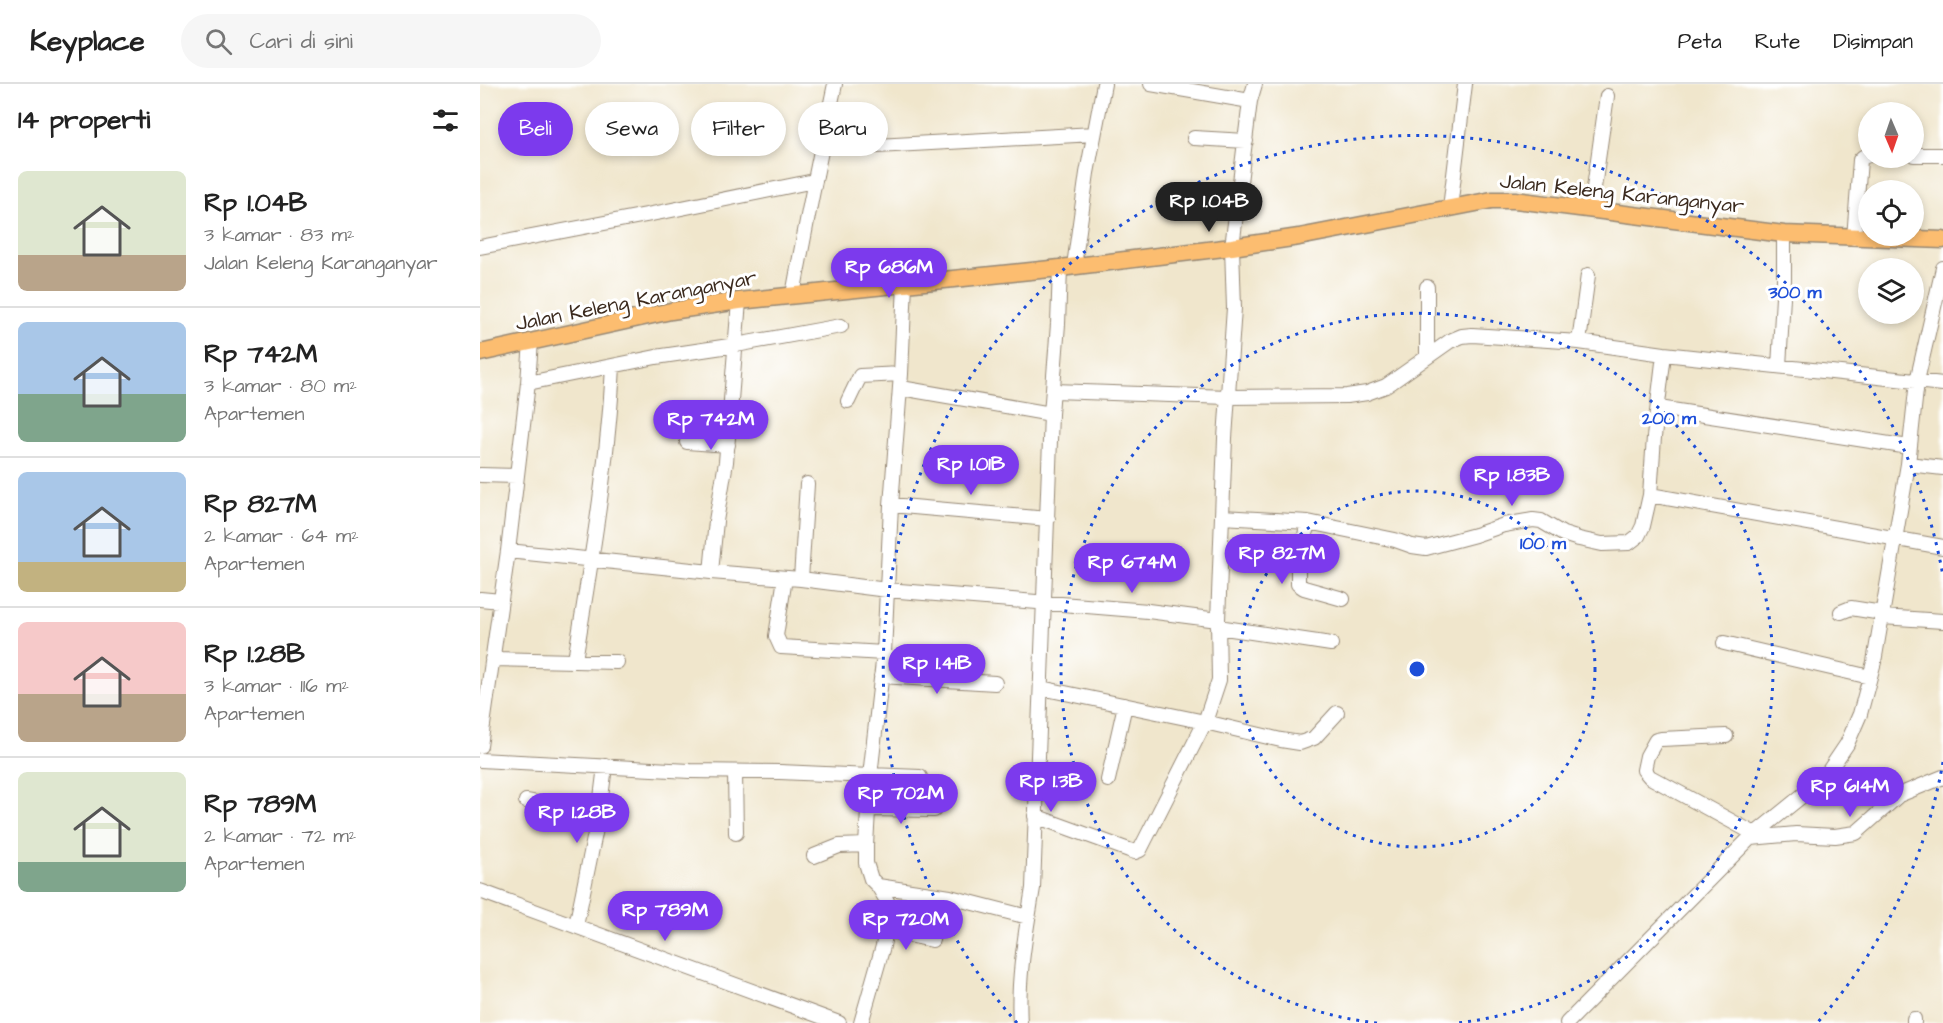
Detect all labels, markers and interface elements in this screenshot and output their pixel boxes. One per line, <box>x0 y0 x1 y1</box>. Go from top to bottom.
search box <box>181 14 601 68</box>
text: Keyplace <box>30 22 145 61</box>
icon: search <box>202 25 235 58</box>
text: Cari di sini <box>250 26 353 57</box>
text: Peta <box>1678 27 1722 56</box>
text: Rute <box>1755 27 1800 56</box>
text: Disimpan <box>1833 27 1913 56</box>
text: 14 properti <box>18 102 150 138</box>
chip: Beli <box>498 102 573 156</box>
chip: Sewa <box>585 102 679 156</box>
chip: Filter <box>691 102 786 156</box>
chip: Baru <box>798 102 888 156</box>
north arrow <box>1858 102 1924 168</box>
map controls <box>1858 102 1924 324</box>
icon: filters <box>429 104 462 137</box>
street label: Jalan Keleng Karanganyar <box>1498 166 1746 223</box>
button: locate <box>1858 180 1924 246</box>
pin: Rp 1.04B <box>1147 182 1271 233</box>
text: Rp 1.04B <box>204 185 307 221</box>
text: Rp 1.04B <box>1169 187 1249 215</box>
icon: home <box>66 195 138 267</box>
text: 3 kamar · 83 m² <box>204 221 354 249</box>
pin: Rp 686M <box>834 248 944 299</box>
text: Jalan Keleng Karanganyar <box>204 249 437 277</box>
text: Rp 686M <box>845 253 933 281</box>
button: layers <box>1858 258 1924 324</box>
street label: Jalan Keleng Karanganyar <box>513 263 760 340</box>
text: 300 m <box>1767 280 1823 305</box>
text: Rp 742M <box>204 336 318 372</box>
icon: home <box>66 346 138 418</box>
text: 3 kamar · 80 m² <box>204 372 357 400</box>
text: Apartemen <box>204 400 304 428</box>
pin: Rp 742M <box>656 400 766 451</box>
text: Rp 742M <box>667 405 755 433</box>
text: 200 m <box>1641 406 1697 431</box>
pin: Rp 1.01B <box>909 445 1033 496</box>
text: Rp 1.01B <box>937 450 1005 478</box>
pin: Rp 1.83B <box>1450 456 1574 507</box>
text: Rp 1.83B <box>1474 461 1550 489</box>
text: Rp 827M <box>204 486 317 522</box>
icon: home <box>66 496 138 568</box>
text: 2 kamar · 64 m² <box>204 522 359 550</box>
text: 100 m <box>1520 531 1567 556</box>
pin: Rp 827M <box>1227 534 1337 585</box>
text: Rp 827M <box>1239 539 1325 567</box>
pin: Rp 674M <box>1077 543 1187 594</box>
text: Rp 674M <box>1088 548 1176 576</box>
text: Apartemen <box>204 550 304 578</box>
text: Rp 1.28B <box>204 636 305 672</box>
pin: Rp 1.41B <box>875 644 999 695</box>
icon: home <box>66 646 138 718</box>
text: Rp 1.41B <box>902 649 972 677</box>
centre of rings <box>1407 659 1427 679</box>
text: 3 kamar · 116 m² <box>204 672 349 700</box>
text: Apartemen <box>204 700 304 728</box>
pin: Rp 1.3B <box>996 762 1106 813</box>
text: Rp 1.3B <box>1019 767 1083 795</box>
pin: Rp 614M <box>1795 767 1905 818</box>
text: Rp 614M <box>1811 772 1889 800</box>
pin: Rp 702M <box>846 774 956 825</box>
text: Rp 702M <box>858 779 944 807</box>
text: Rp 789M <box>204 786 317 822</box>
pin: Rp 1.28B <box>515 793 639 844</box>
icon: home <box>66 796 138 868</box>
text: Rp 1.28B <box>538 798 616 826</box>
text: 2 kamar · 72 m² <box>204 822 356 850</box>
text: Apartemen <box>204 850 304 878</box>
pin: Rp 789M <box>610 891 720 942</box>
text: Rp 789M <box>622 896 708 924</box>
pin: Rp 720M <box>851 900 961 951</box>
text: Rp 720M <box>863 905 949 933</box>

